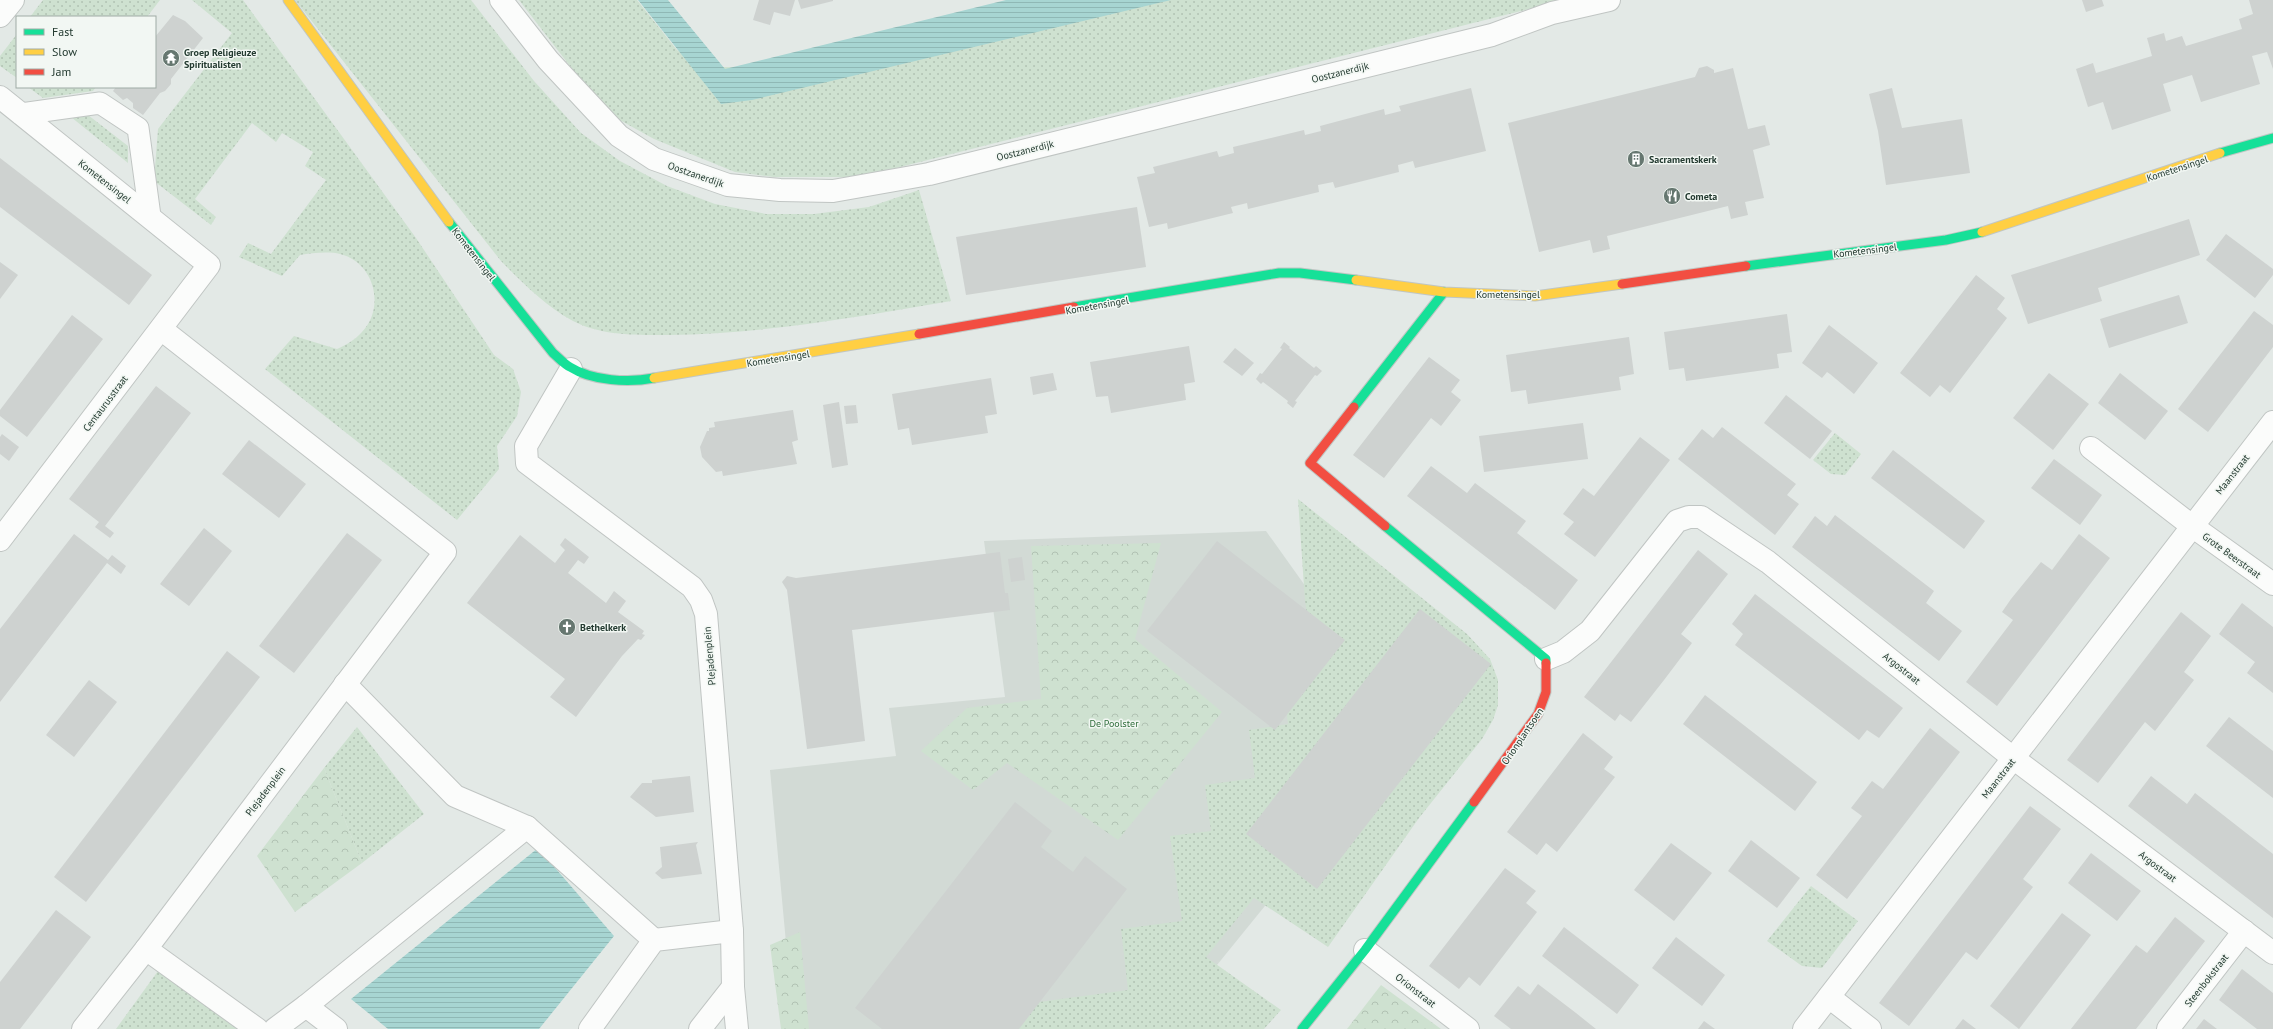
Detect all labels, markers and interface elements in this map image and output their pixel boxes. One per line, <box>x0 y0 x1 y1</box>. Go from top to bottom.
legend <box>16 16 156 88</box>
text: Fast <box>52 24 73 39</box>
text: Slow <box>52 44 77 59</box>
place label: Groep Religieuze Spiritualisten <box>184 46 256 71</box>
temple icon: Groep Religieuze Spiritualisten <box>161 48 181 68</box>
street label: Oostzanerdijk <box>1310 59 1370 86</box>
text: Jam <box>51 64 71 79</box>
street label: Oostzanerdijk <box>995 137 1055 164</box>
building icon: Sacramentskerk <box>1626 149 1646 169</box>
street label: Kometensingel <box>2145 152 2210 185</box>
place label: Sacramentskerk <box>1649 153 1717 166</box>
street label: Kometensingel <box>76 157 134 206</box>
street label: Oostzanerdijk <box>666 159 726 190</box>
restaurant icon: Cometa <box>1662 186 1682 206</box>
place label: Cometa <box>1685 190 1717 203</box>
street label: Kometensingel <box>449 225 498 283</box>
street label: Kometensingel <box>1833 240 1898 261</box>
street label: Kometensingel <box>1476 288 1540 301</box>
street label: Kometensingel <box>1065 294 1130 317</box>
street label: Kometensingel <box>746 347 811 370</box>
street label: Centaurusstraat <box>80 372 131 434</box>
street label: Maanstraat <box>2213 451 2253 497</box>
street label: Grote Beerstraat <box>2200 530 2264 581</box>
church icon: Bethelkerk <box>557 617 577 637</box>
place label: Bethelkerk <box>580 621 626 634</box>
street label: Plejadenplein <box>700 626 719 686</box>
street label: Argostraat <box>1880 650 1924 688</box>
street label: Orionplantsoen <box>1499 705 1546 767</box>
park label: De Poolster <box>1089 717 1139 730</box>
street label: Maanstraat <box>1979 755 2019 801</box>
street label: Plejadenplein <box>243 764 288 819</box>
street label: Argostraat <box>2136 848 2180 885</box>
street label: Steenbokstraat <box>2182 951 2232 1010</box>
street label: Orionstraat <box>1393 970 1439 1011</box>

